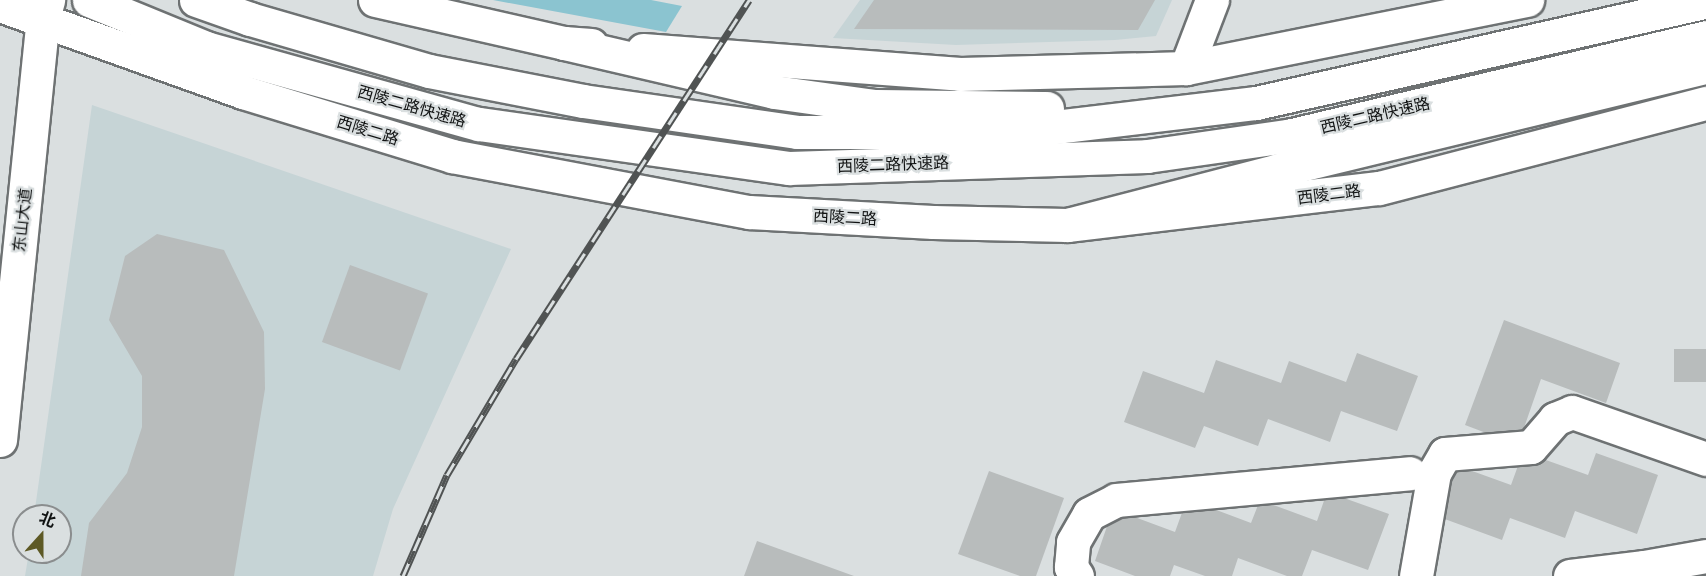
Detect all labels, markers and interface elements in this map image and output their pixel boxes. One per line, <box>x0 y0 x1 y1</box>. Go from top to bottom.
street label: 西陵二路快速路 <box>356 81 468 131</box>
street label: 西陵二路快速路 <box>1318 93 1432 137</box>
street label: 西陵二路 <box>335 111 401 149</box>
street label: 西陵二路快速路 <box>837 152 949 176</box>
street label: 西陵二路 <box>1296 181 1362 207</box>
street label: 东山大道 <box>9 187 35 253</box>
street label: 西陵二路 <box>813 206 877 228</box>
north arrow <box>12 504 72 564</box>
text: 北 <box>37 508 58 530</box>

